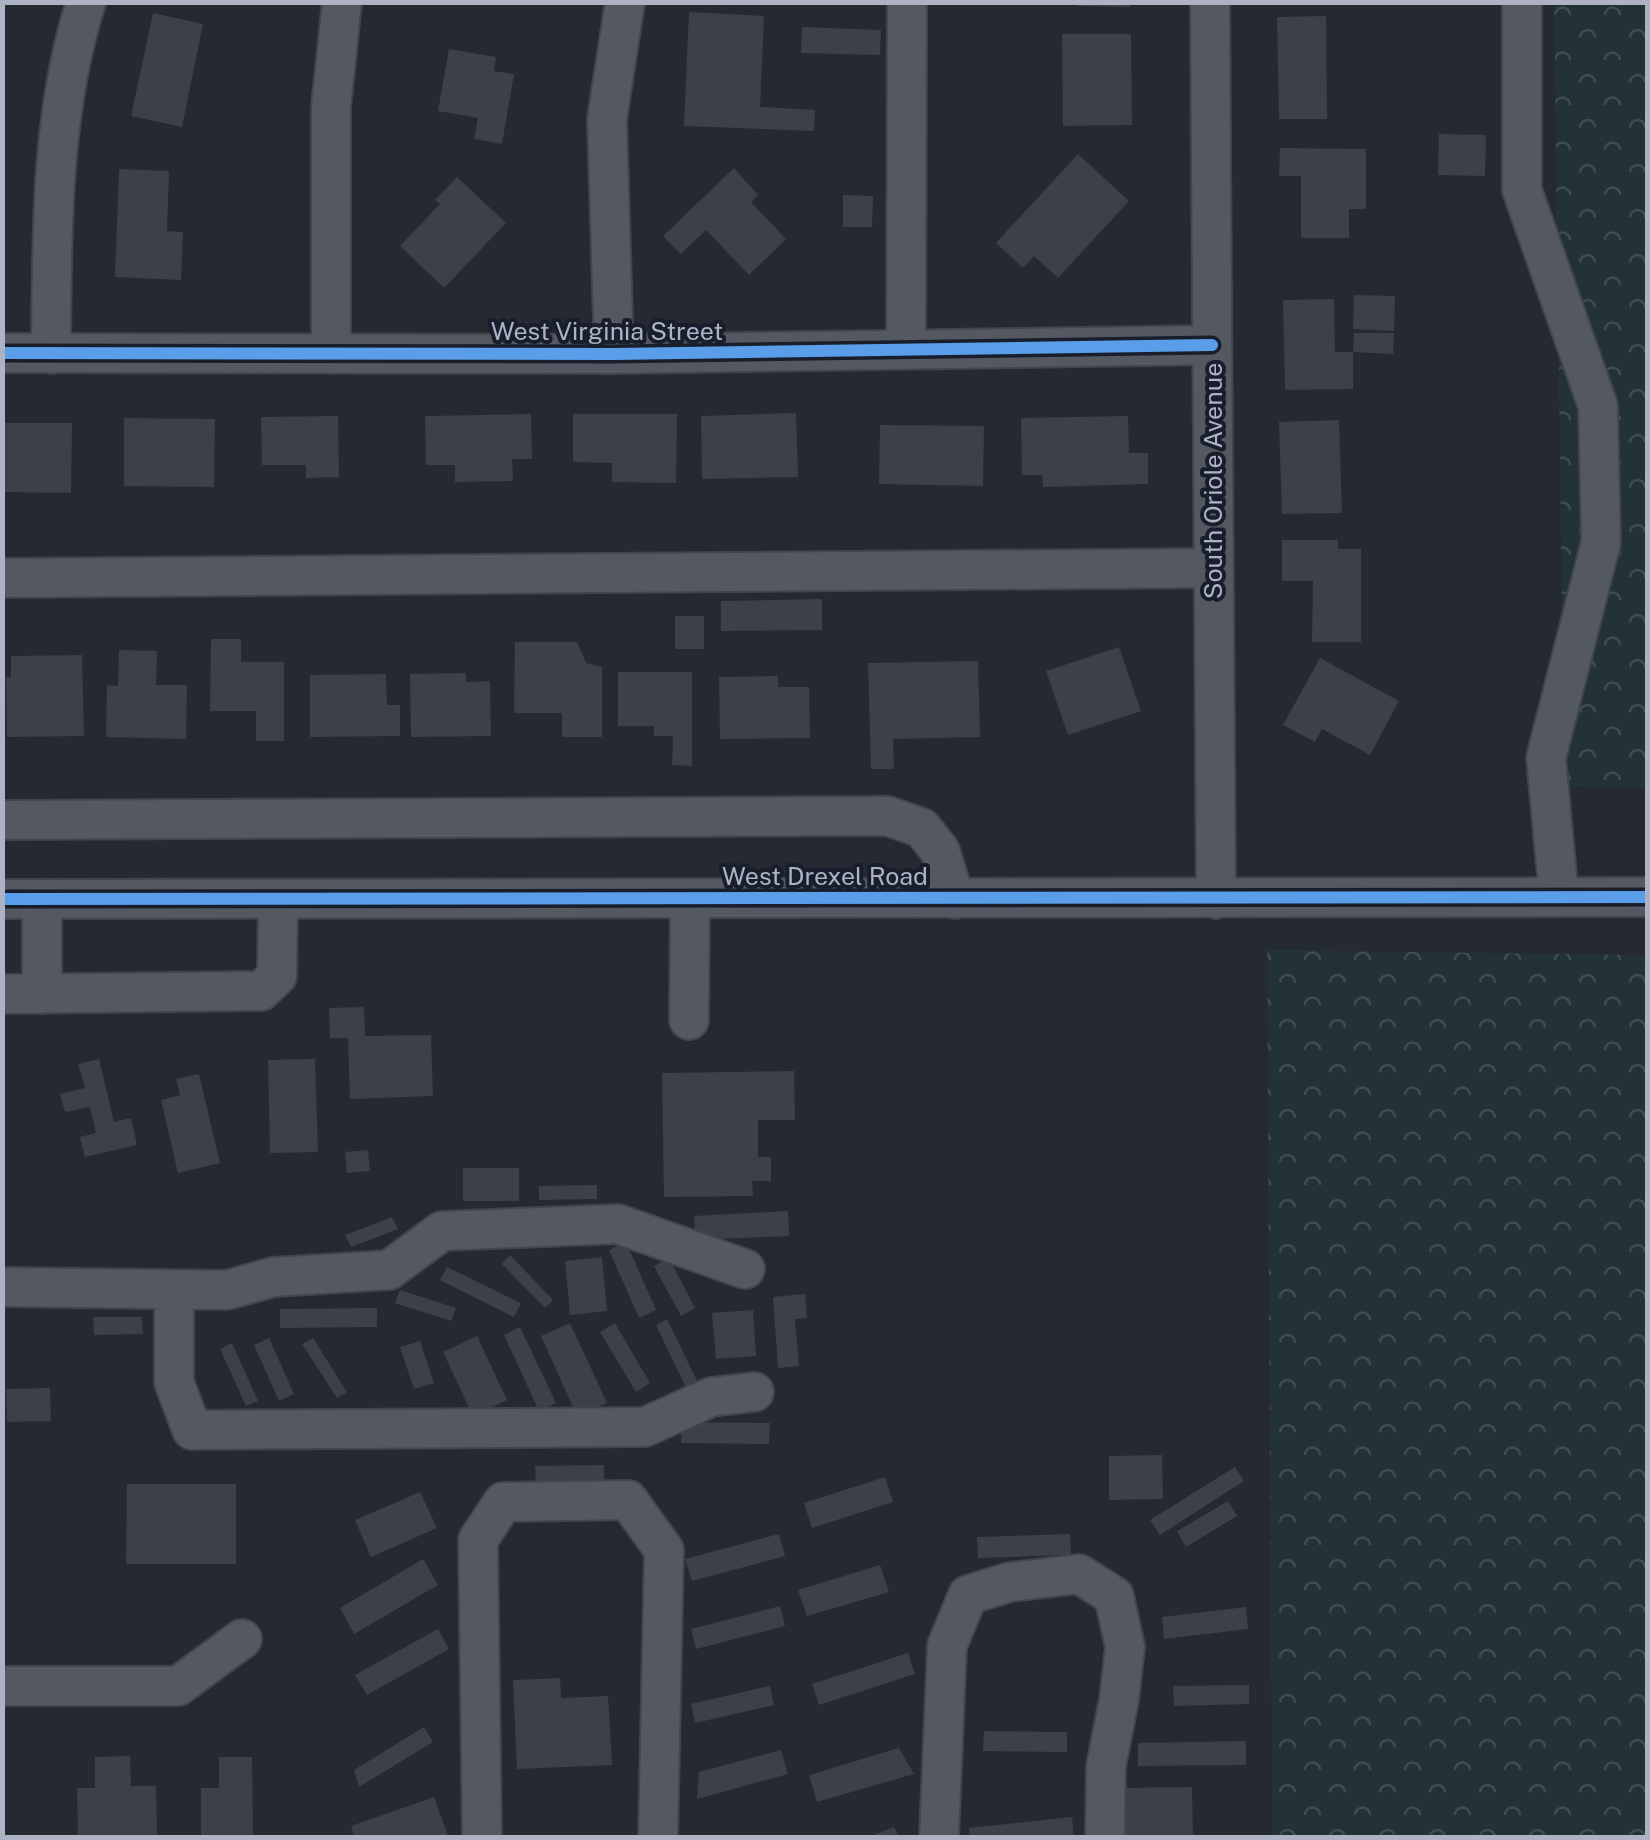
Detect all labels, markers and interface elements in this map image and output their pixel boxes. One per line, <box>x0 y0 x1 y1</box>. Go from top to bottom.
street label: West Virginia Street <box>491 316 723 346</box>
street label: South Oriole Avenue <box>1198 363 1228 599</box>
street label: West Drexel Road <box>722 861 928 891</box>

